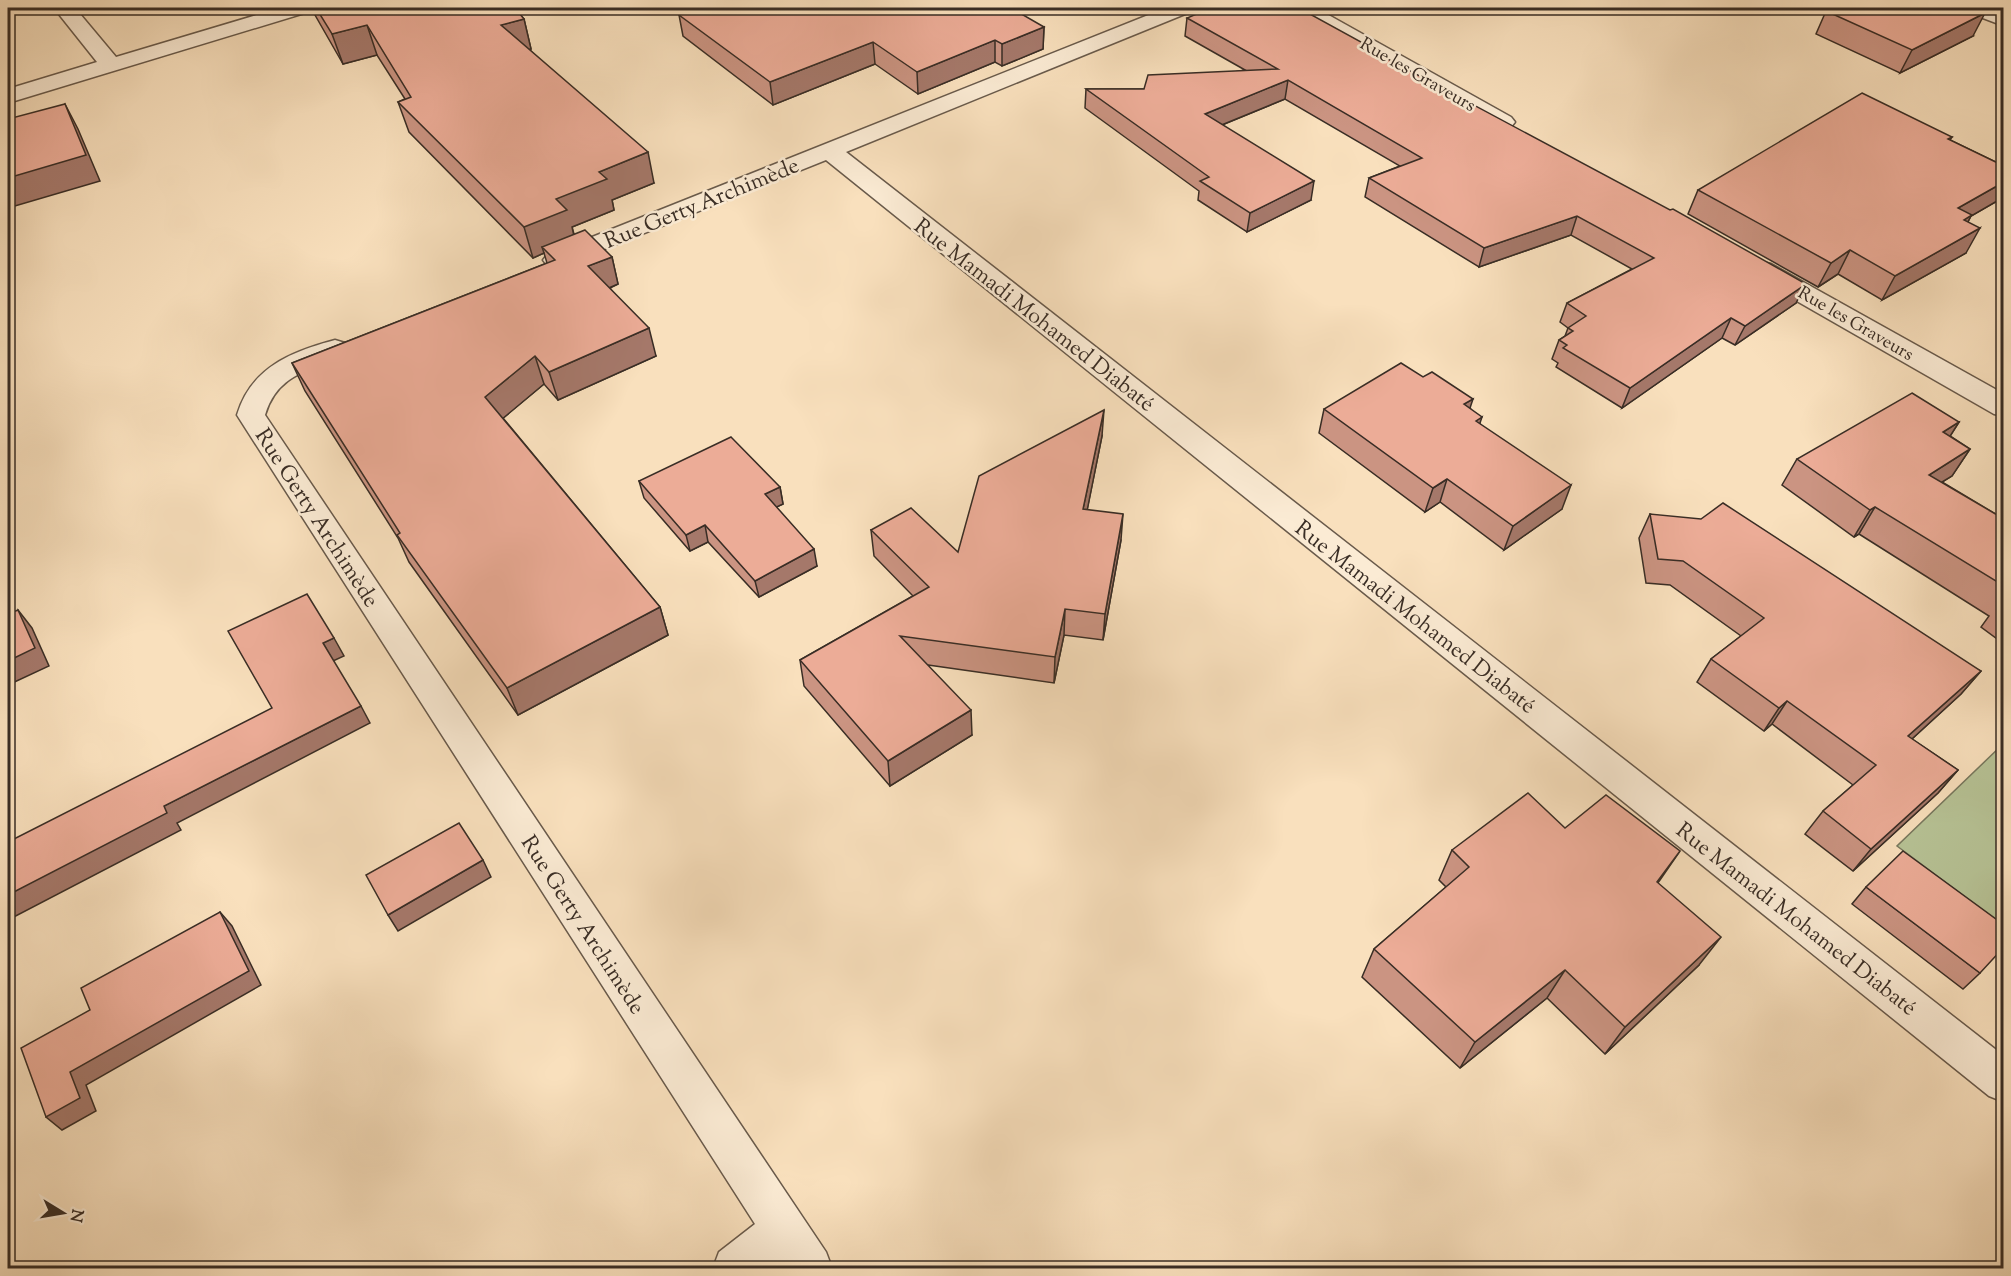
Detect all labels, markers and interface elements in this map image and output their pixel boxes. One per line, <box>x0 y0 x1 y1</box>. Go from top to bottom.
street label: Rue les Graveurs <box>1354 32 1480 120</box>
street label: Rue Gerty Archimède <box>600 151 804 259</box>
street label: Rue Mamadi Mohamed Diabaté <box>906 212 1160 421</box>
street label: Rue les Graveurs <box>1792 281 1918 369</box>
street label: Rue Gerty Archimède <box>245 423 385 614</box>
street label: Rue Mamadi Mohamed Diabaté <box>1287 514 1541 723</box>
street label: Rue Mamadi Mohamed Diabaté <box>1668 816 1922 1025</box>
street label: Rue Gerty Archimède <box>511 830 651 1021</box>
north arrow <box>33 1183 93 1243</box>
text: N <box>63 1207 88 1224</box>

